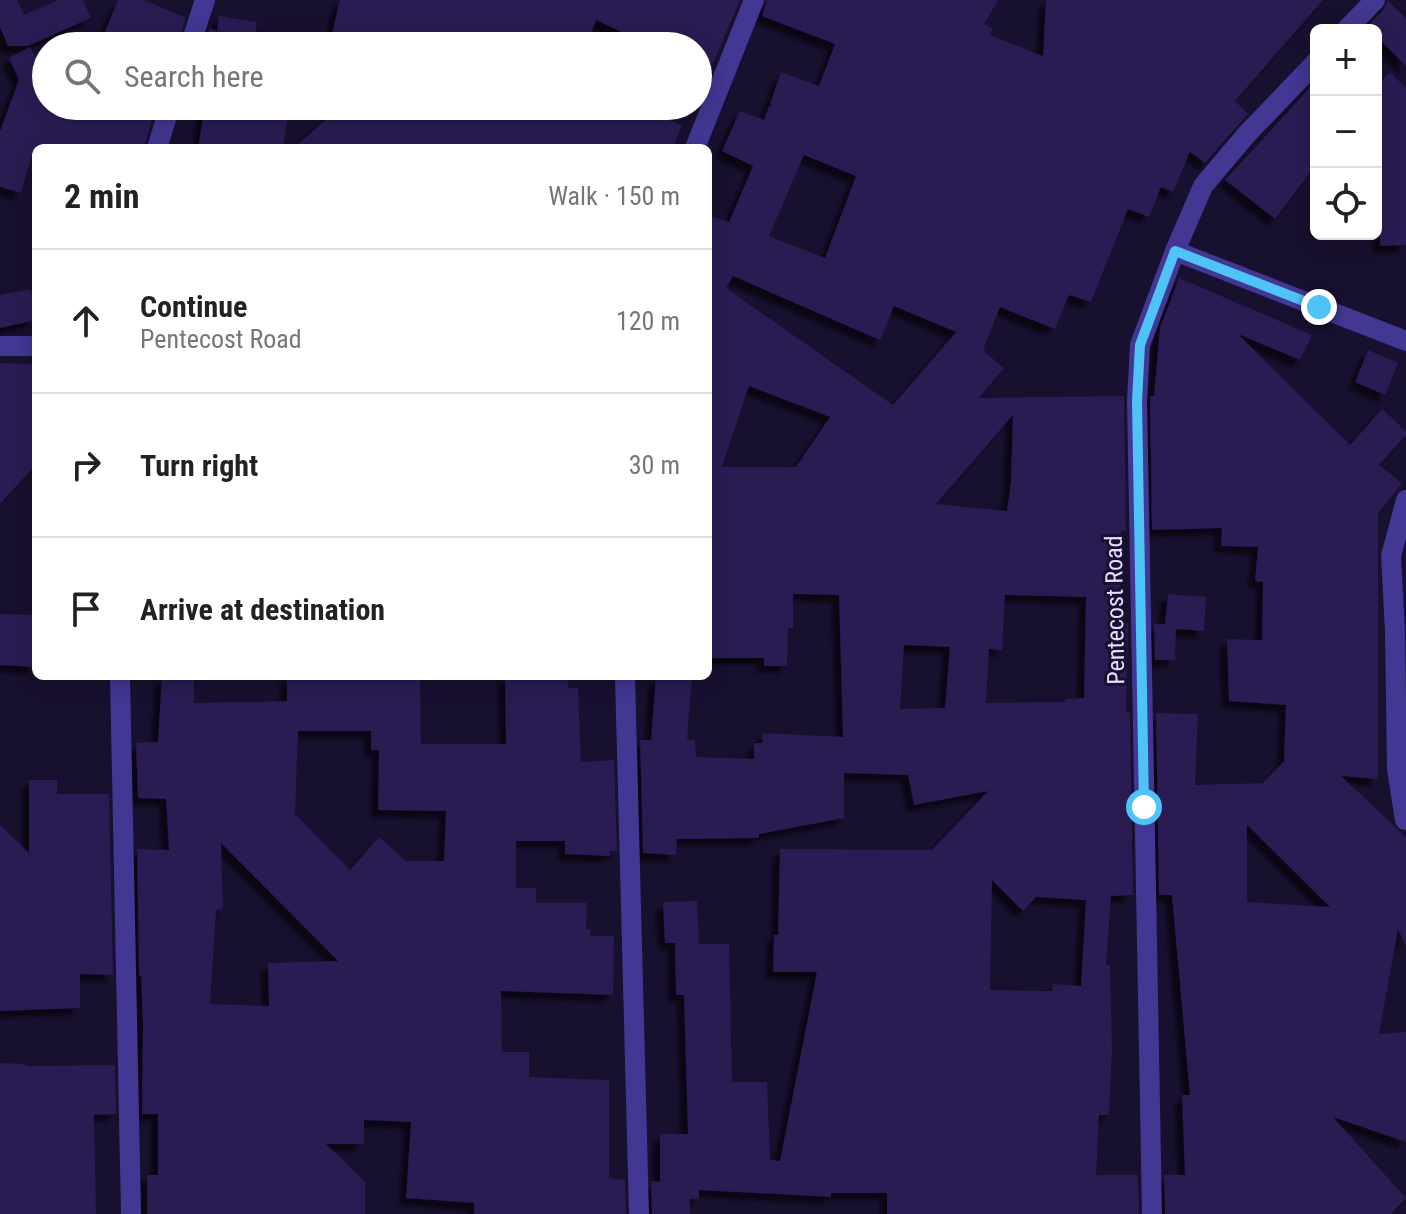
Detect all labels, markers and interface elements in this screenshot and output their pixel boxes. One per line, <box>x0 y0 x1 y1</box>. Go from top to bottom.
map controls <box>1310 24 1382 240</box>
button: + <box>1310 24 1382 96</box>
search box <box>32 32 712 120</box>
icon: search <box>60 54 104 98</box>
text: Search here <box>124 59 264 94</box>
button: − <box>1310 96 1382 168</box>
button: locate <box>1310 168 1382 240</box>
text: 2 min <box>64 176 140 216</box>
text: Walk · 150 m <box>548 181 680 211</box>
text: Continue <box>140 289 247 324</box>
route end <box>1301 289 1337 325</box>
icon: ahead <box>64 299 108 343</box>
text: 120 m <box>616 306 680 336</box>
text: Pentecost Road <box>140 324 302 354</box>
icon: right <box>64 443 108 487</box>
text: Turn right <box>140 448 258 483</box>
text: 30 m <box>629 450 680 480</box>
street label: Pentecost Road <box>1100 535 1130 685</box>
icon: arrive <box>64 587 108 631</box>
text: Arrive at destination <box>140 592 385 627</box>
route start <box>1126 789 1162 825</box>

